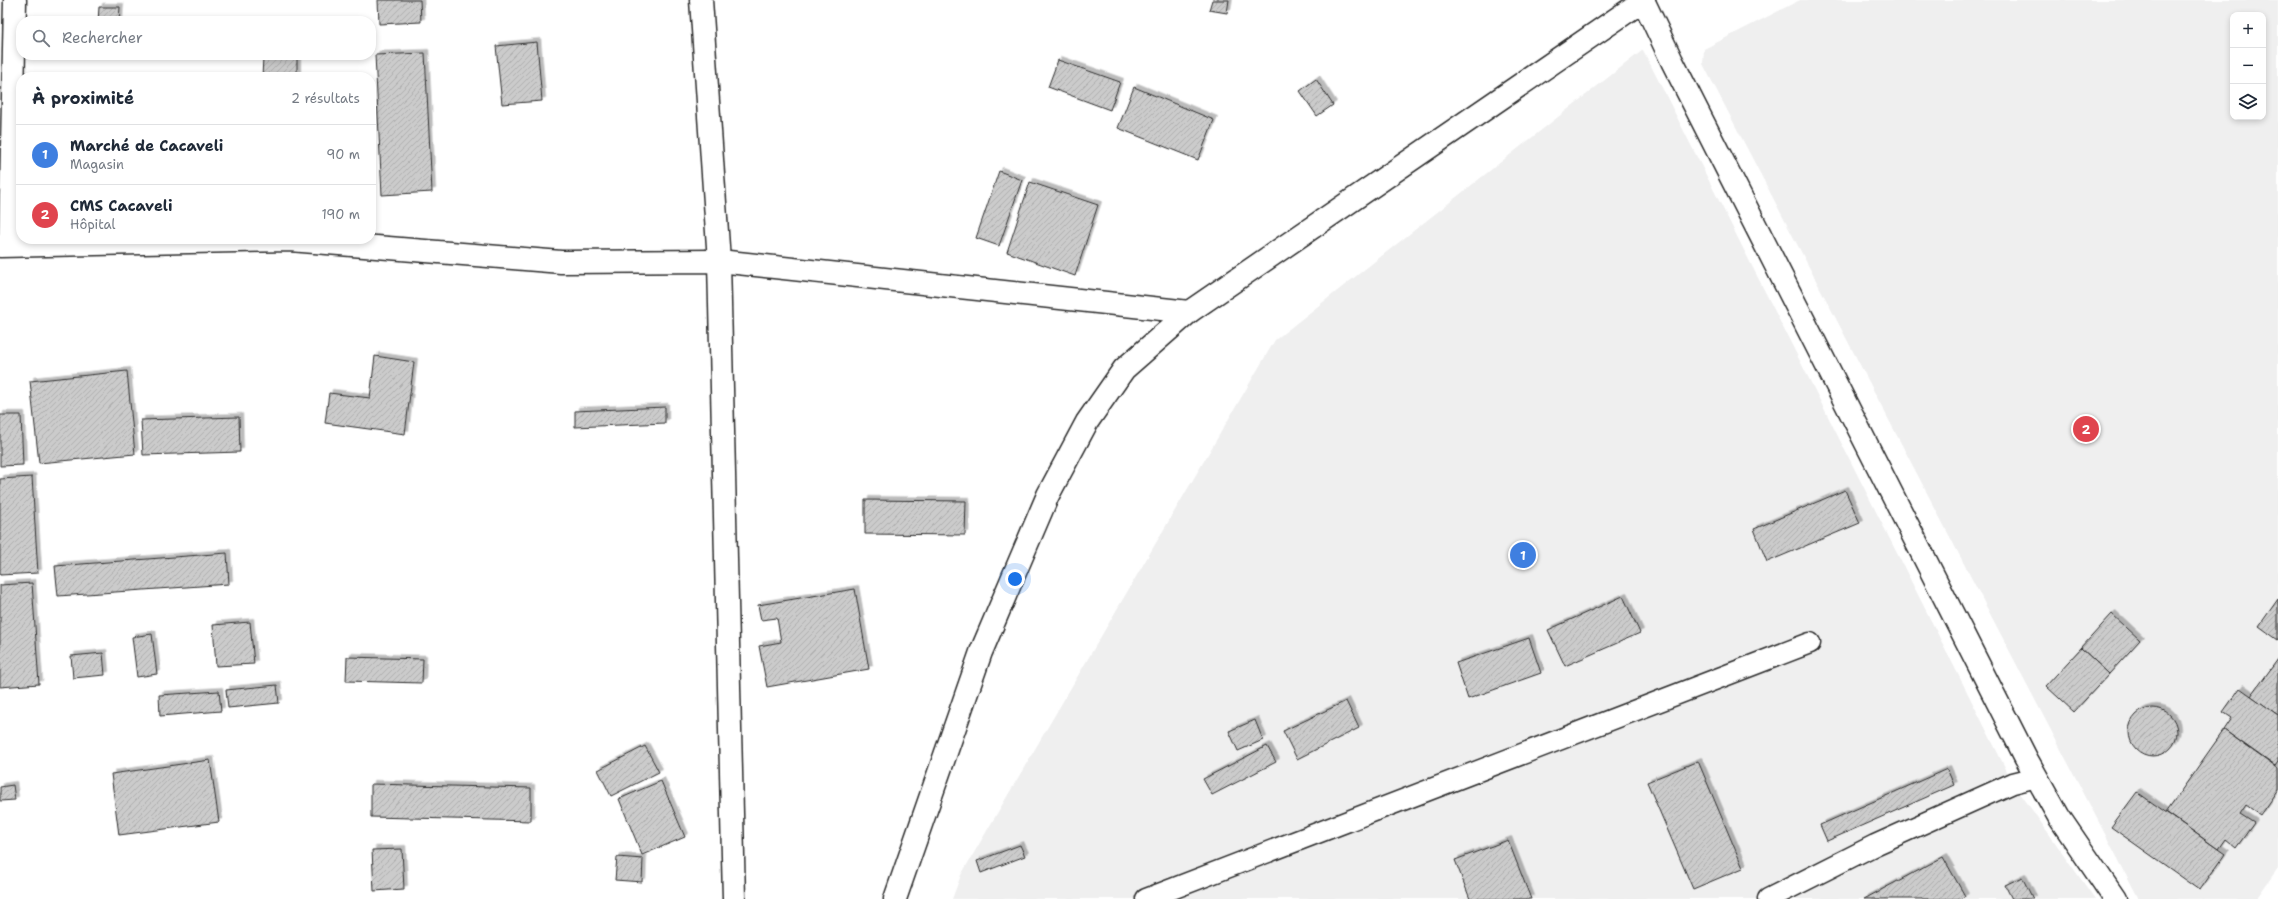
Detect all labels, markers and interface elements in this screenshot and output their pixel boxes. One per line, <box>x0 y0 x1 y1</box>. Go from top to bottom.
map controls <box>2230 12 2266 120</box>
button: + <box>2230 12 2266 48</box>
search box <box>16 16 376 60</box>
icon: search <box>30 27 52 49</box>
text: Rechercher <box>62 28 143 48</box>
button: − <box>2230 48 2266 84</box>
button: layers <box>2230 84 2266 120</box>
text: À proximité <box>32 87 134 109</box>
text: 2 résultats <box>291 90 360 107</box>
text: Marché de Cacaveli <box>70 136 223 156</box>
text: 1 <box>42 146 48 163</box>
text: 90 m <box>326 146 360 163</box>
text: Magasin <box>70 156 124 173</box>
text: CMS Cacaveli <box>70 196 173 216</box>
text: 2 <box>40 206 50 223</box>
text: 190 m <box>321 206 360 223</box>
text: Hôpital <box>70 216 116 233</box>
pin: 2 <box>2073 414 2099 444</box>
pin: 1 <box>1510 540 1536 570</box>
your location <box>1005 569 1025 589</box>

